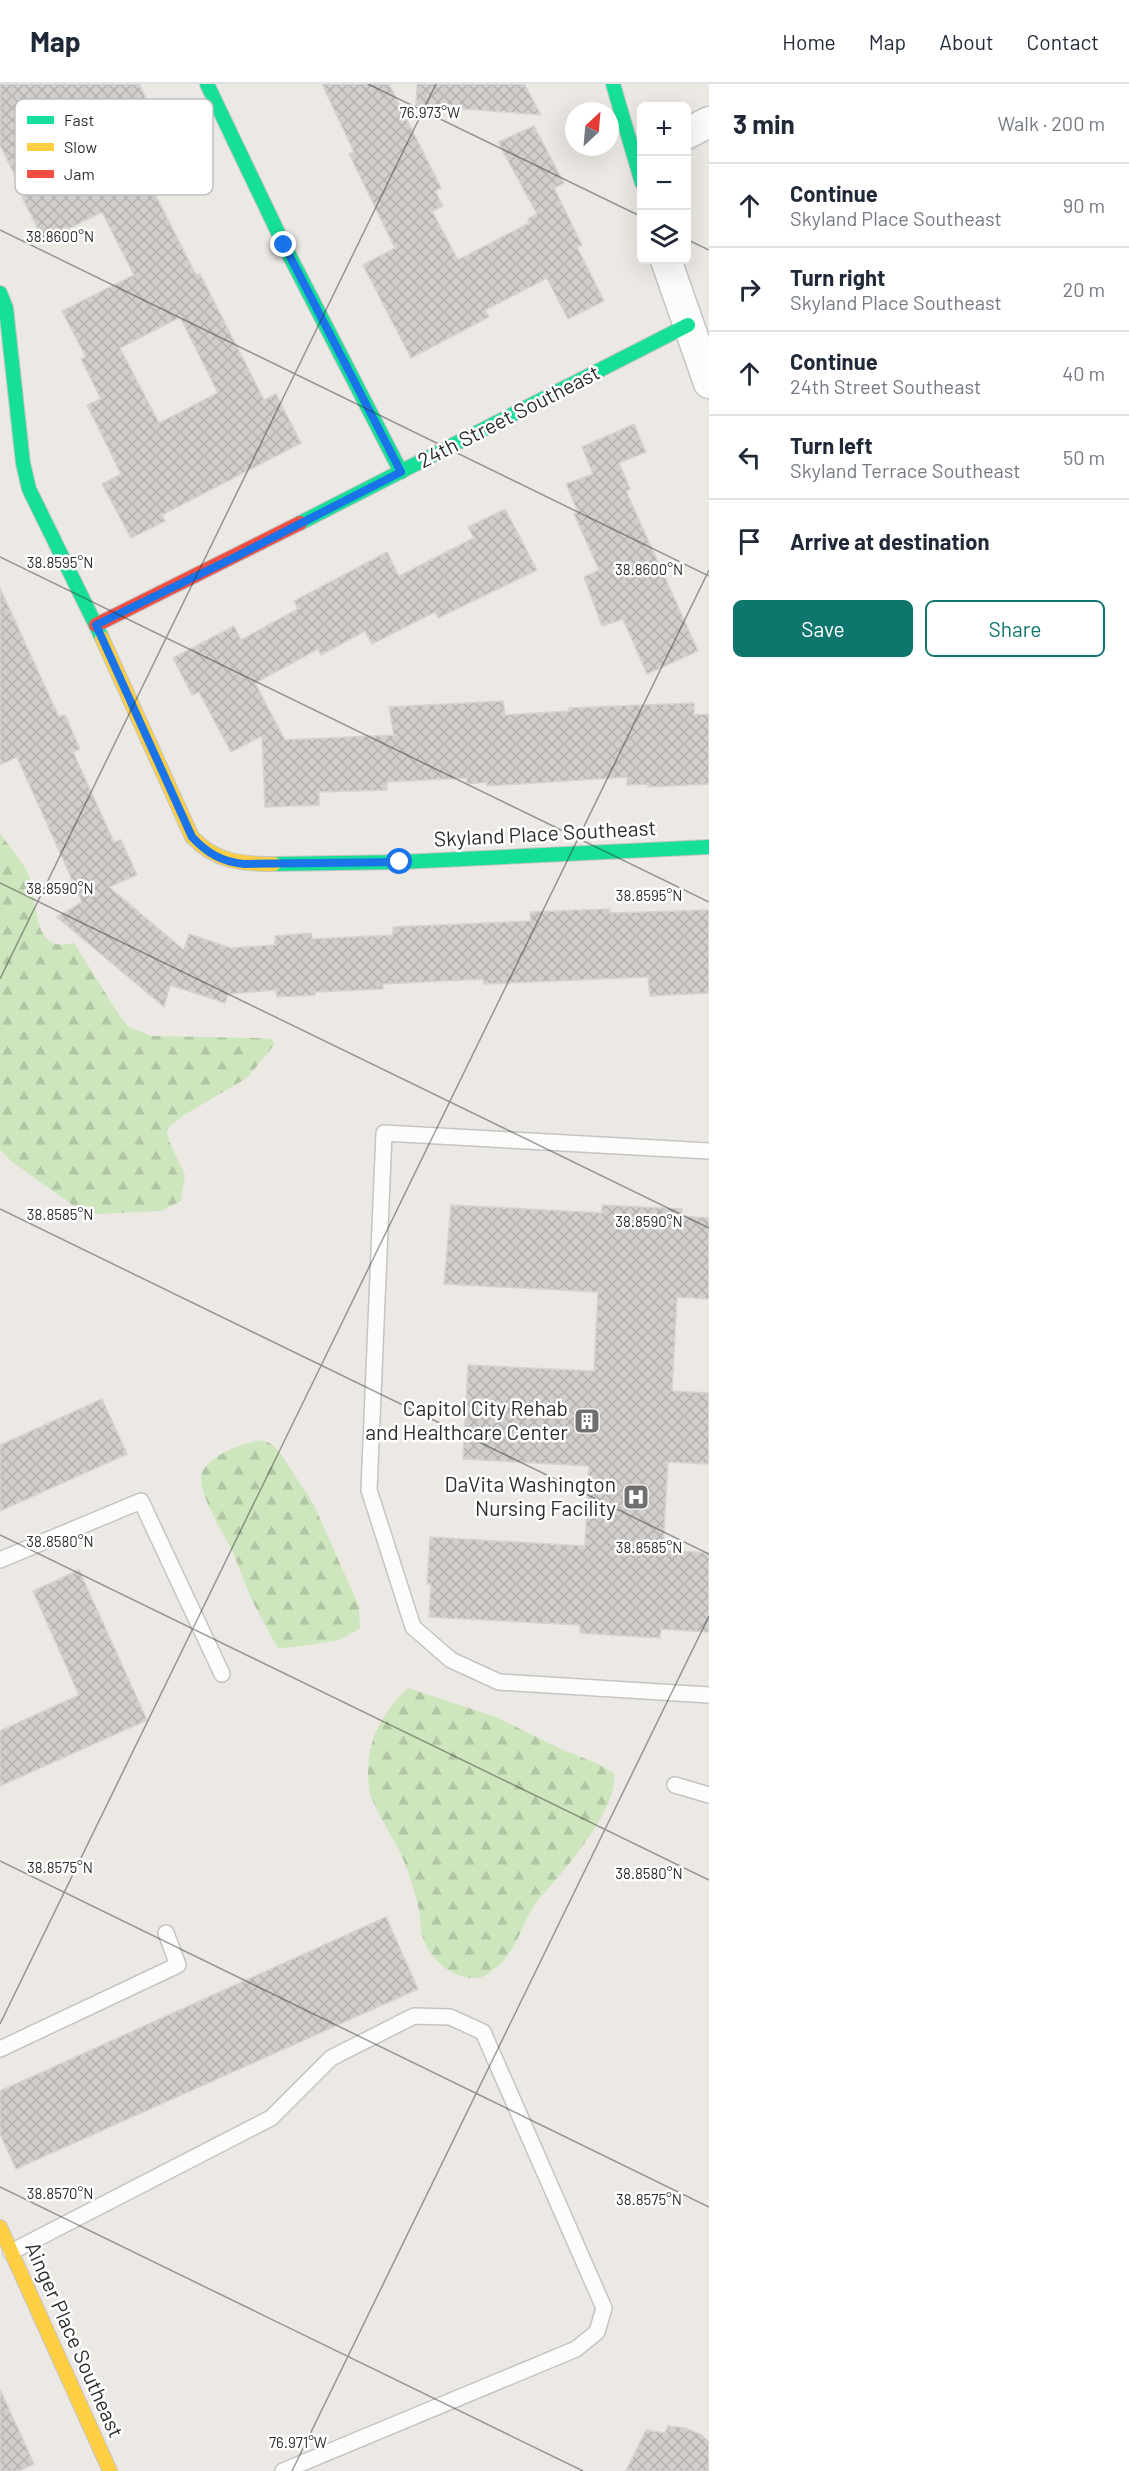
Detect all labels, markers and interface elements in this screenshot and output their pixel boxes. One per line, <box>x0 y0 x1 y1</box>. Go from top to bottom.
text: Map <box>30 24 81 58</box>
text: Home <box>782 29 836 54</box>
text: Map <box>869 29 906 54</box>
text: About <box>939 29 994 54</box>
text: Contact <box>1027 29 1099 54</box>
legend <box>15 99 213 195</box>
north arrow <box>565 102 619 156</box>
map controls <box>637 102 691 264</box>
button: + <box>637 102 691 156</box>
text: 76.973°W <box>400 103 460 121</box>
text: 3 min <box>733 108 795 139</box>
text: Fast <box>64 110 94 129</box>
text: Walk · 200 m <box>997 111 1105 135</box>
text: Slow <box>64 137 97 156</box>
button: − <box>637 156 691 210</box>
text: Jam <box>64 164 95 183</box>
text: Continue <box>790 180 878 206</box>
icon: ahead <box>733 189 766 222</box>
text: 90 m <box>1063 193 1105 217</box>
text: Skyland Place Southeast <box>790 206 1002 230</box>
button: layers <box>637 210 691 264</box>
text: 38.8600°N <box>26 227 94 245</box>
route end <box>270 231 296 257</box>
text: Turn right <box>790 264 885 290</box>
icon: right <box>733 273 766 306</box>
text: 20 m <box>1062 277 1105 301</box>
text: Skyland Place Southeast <box>790 290 1002 314</box>
text: Continue <box>790 348 878 374</box>
icon: ahead <box>733 357 766 390</box>
street label: 24th Street Southeast <box>413 359 603 472</box>
text: 40 m <box>1062 361 1105 385</box>
text: 24th Street Southeast <box>790 374 981 398</box>
text: Turn left <box>790 432 873 458</box>
icon: left <box>733 441 766 474</box>
text: 50 m <box>1063 445 1105 469</box>
text: Skyland Terrace Southeast <box>790 458 1021 482</box>
icon: arrive <box>733 525 766 558</box>
text: Arrive at destination <box>790 528 989 554</box>
text: 38.8595°N <box>27 553 93 571</box>
text: 38.8600°N <box>615 560 683 578</box>
button: Save <box>733 600 913 657</box>
button: Share <box>925 600 1105 657</box>
street label: Skyland Place Southeast <box>433 814 657 851</box>
route start <box>386 848 412 874</box>
text: 38.8590°N <box>26 879 94 897</box>
text: 38.8595°N <box>616 886 682 904</box>
text: 38.8585°N <box>27 1205 93 1223</box>
text: 38.8590°N <box>615 1212 683 1230</box>
place label: Capitol City Rehab and Healthcare Center <box>365 1395 568 1444</box>
building icon: Capitol City Rehab and Healthcare Center <box>572 1406 602 1436</box>
place label: DaVita Washington Nursing Facility <box>445 1471 616 1520</box>
hospital icon: DaVita Washington Nursing Facility <box>621 1482 651 1512</box>
text: 38.8580°N <box>26 1532 94 1550</box>
text: 38.8585°N <box>616 1538 682 1556</box>
text: 38.8575°N <box>27 1858 93 1876</box>
text: 38.8580°N <box>615 1864 683 1882</box>
text: 38.8570°N <box>27 2184 93 2202</box>
text: 38.8575°N <box>616 2190 682 2208</box>
street label: Ainger Place Southeast <box>21 2238 130 2441</box>
text: 76.971°W <box>269 2433 327 2451</box>

